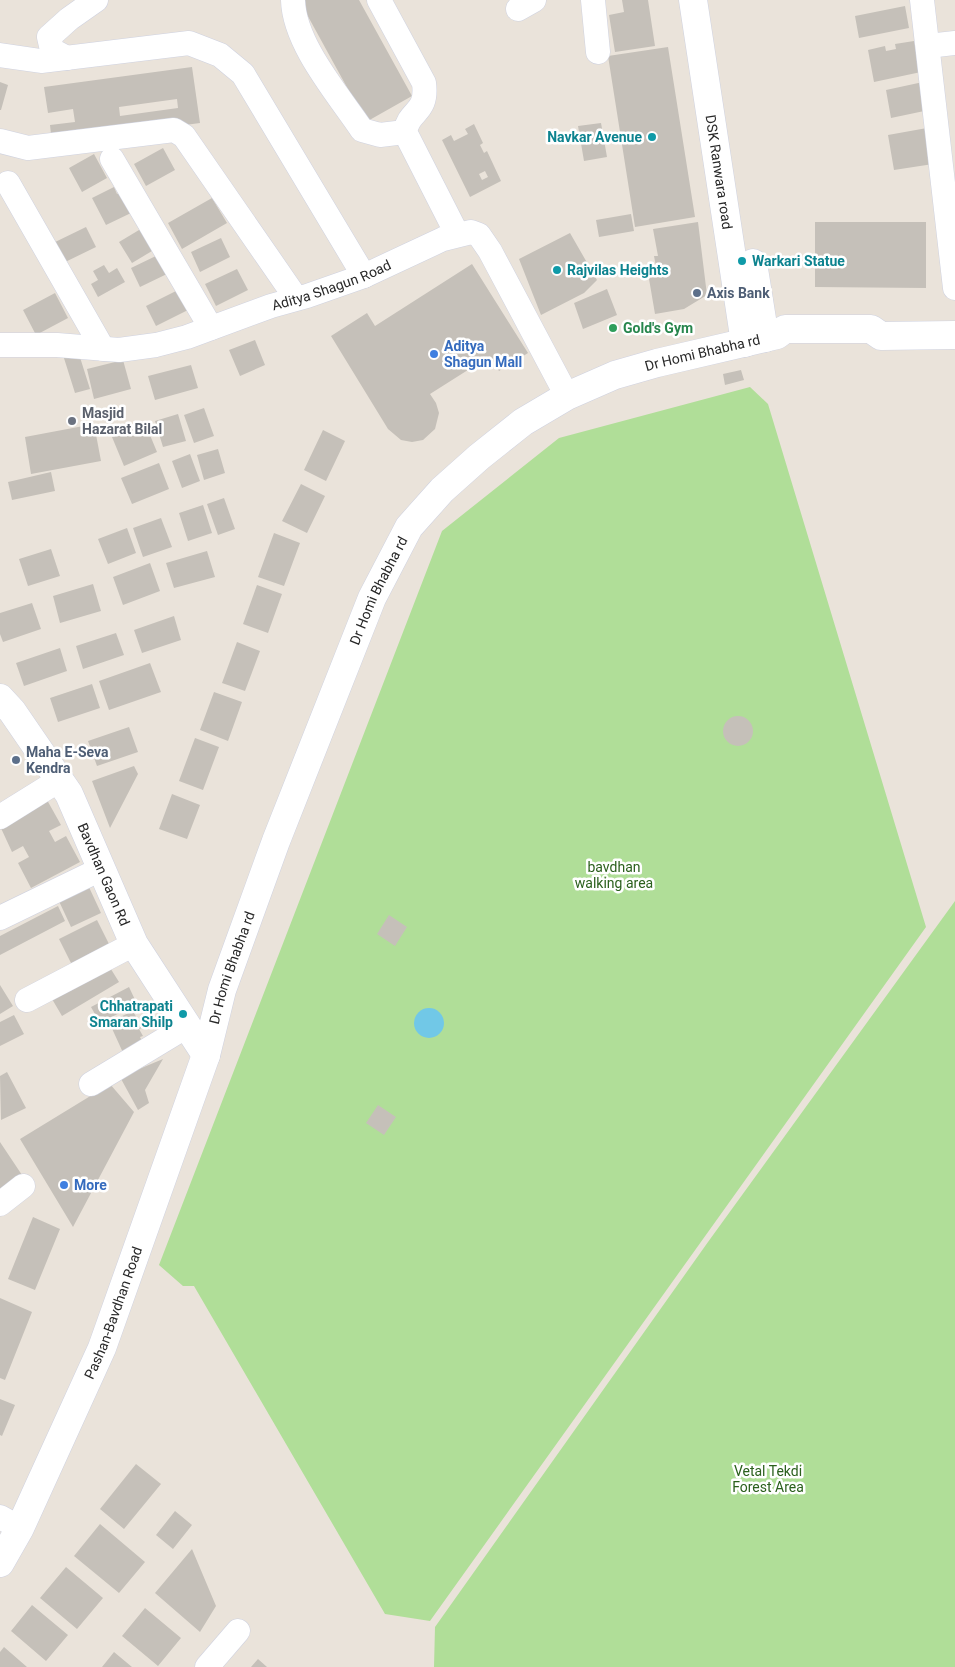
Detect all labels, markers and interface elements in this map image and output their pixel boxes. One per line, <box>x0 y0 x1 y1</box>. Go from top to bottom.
street label: DSK Ranwara road <box>703 114 736 230</box>
place label: Navkar Avenue <box>547 129 642 145</box>
marker: Navkar Avenue <box>646 131 658 143</box>
place label: Warkari Statue <box>752 253 845 269</box>
marker: Warkari Statue <box>736 255 748 267</box>
street label: Aditya Shagun Road <box>270 257 393 313</box>
place label: Rajvilas Heights <box>567 262 669 278</box>
marker: Rajvilas Heights <box>551 264 563 276</box>
place label: Axis Bank <box>707 285 770 301</box>
marker: Axis Bank <box>691 287 703 299</box>
place label: Gold's Gym <box>623 320 693 336</box>
marker: Gold's Gym <box>607 322 619 334</box>
street label: Dr Homi Bhabha rd <box>643 331 762 374</box>
place label: Aditya Shagun Mall <box>444 338 522 370</box>
marker: Aditya Shagun Mall <box>428 348 440 360</box>
place label: Masjid Hazarat Bilal <box>82 405 162 437</box>
marker: Masjid Hazarat Bilal <box>66 415 78 427</box>
street label: Dr Homi Bhabha rd <box>346 534 411 647</box>
place label: Maha E-Seva Kendra <box>26 744 109 776</box>
marker: Maha E-Seva Kendra <box>10 754 22 766</box>
street label: Bavdhan Gaon Rd <box>75 821 133 928</box>
park label: bavdhan walking area <box>575 859 653 891</box>
street label: Dr Homi Bhabha rd <box>206 909 258 1026</box>
place label: Chhatrapati Smaran Shilp <box>89 998 173 1030</box>
marker: Chhatrapati Smaran Shilp <box>177 1008 189 1020</box>
place label: More <box>74 1177 107 1193</box>
marker: More <box>58 1179 70 1191</box>
street label: Pashan-Bavdhan Road <box>81 1245 145 1382</box>
park label: Vetal Tekdi Forest Area <box>732 1463 804 1495</box>

